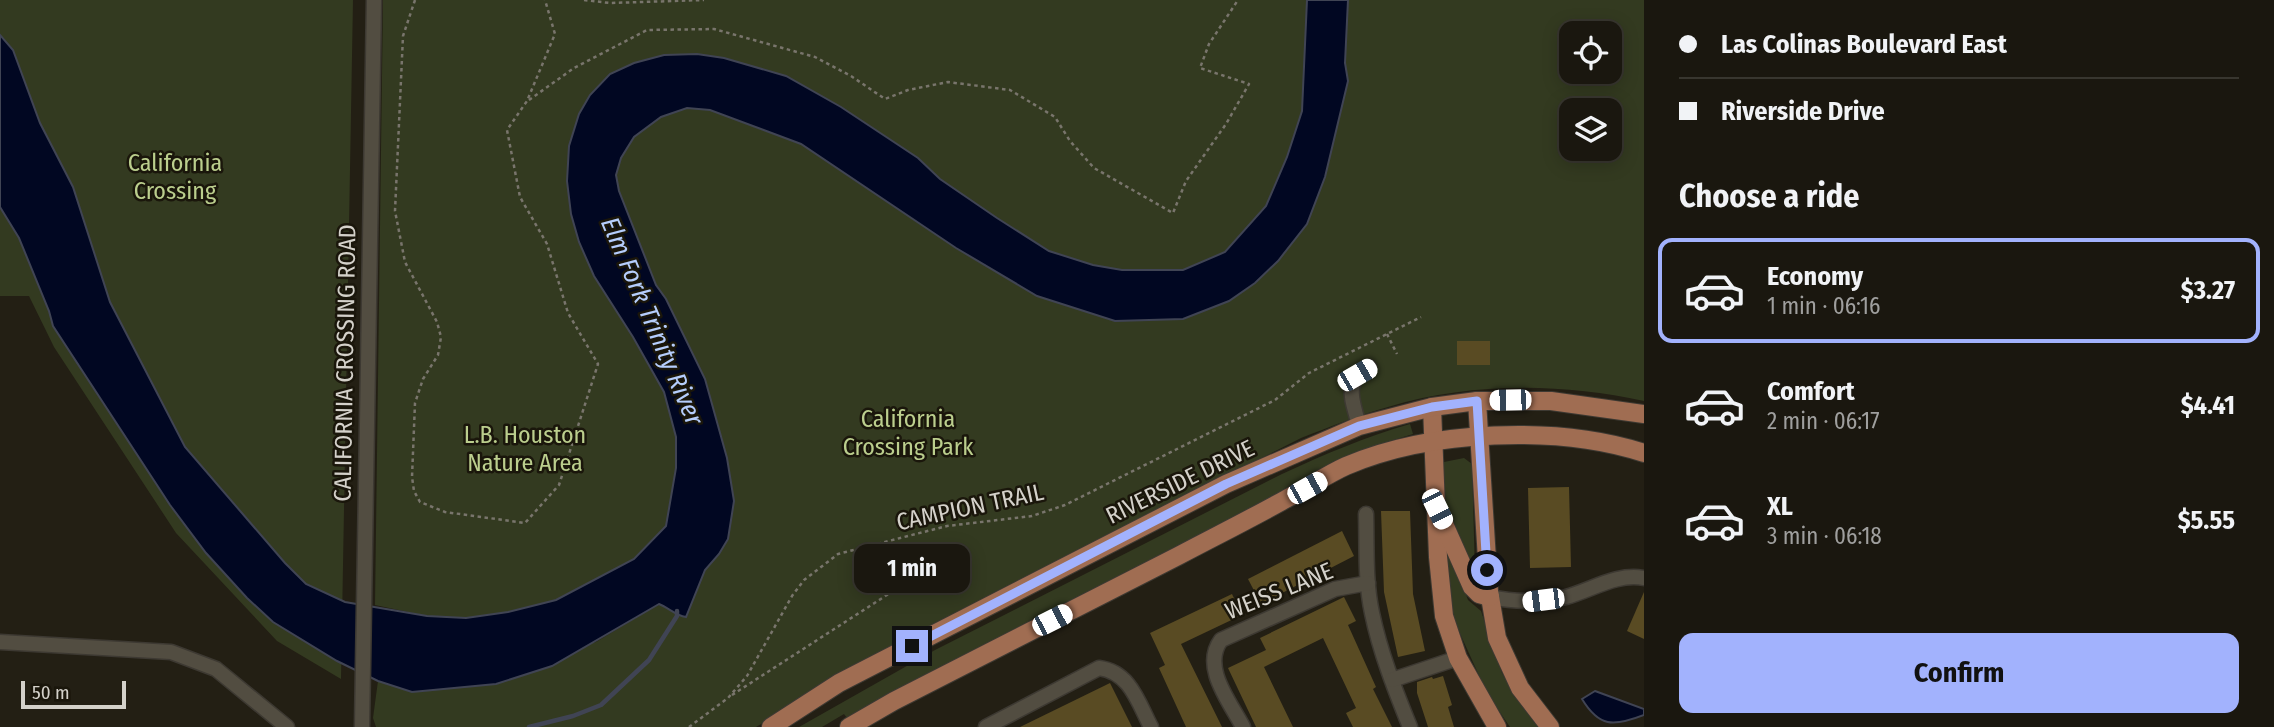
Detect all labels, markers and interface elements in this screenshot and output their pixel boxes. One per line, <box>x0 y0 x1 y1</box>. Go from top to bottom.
map controls <box>1559 21 1622 161</box>
button: locate <box>1559 21 1622 84</box>
text: Las Colinas Boulevard East <box>1721 29 2007 60</box>
text: Riverside Drive <box>1721 96 1885 127</box>
button: layers <box>1559 98 1622 161</box>
park label: California Crossing <box>128 149 222 205</box>
text: Choose a ride <box>1679 177 1860 215</box>
water label: Elm Fork Trinity River <box>594 212 710 431</box>
street label: CALIFORNIA CROSSING ROAD <box>329 224 361 502</box>
icon: car <box>1683 259 1746 322</box>
text: Economy <box>1767 261 1863 292</box>
text: $3.27 <box>2181 275 2235 306</box>
text: 1 min · 06:16 <box>1767 292 1880 320</box>
car <box>1334 355 1381 395</box>
icon: car <box>1683 374 1746 437</box>
text: Comfort <box>1767 376 1855 407</box>
car <box>1489 389 1532 411</box>
text: $4.41 <box>2181 390 2235 421</box>
park label: California Crossing Park <box>843 405 974 461</box>
text: 2 min · 06:17 <box>1767 407 1879 435</box>
park label: L.B. Houston Nature Area <box>464 421 586 477</box>
street label: RIVERSIDE DRIVE <box>1101 434 1259 530</box>
car <box>1284 469 1331 507</box>
street label: CAMPION TRAIL <box>894 478 1046 536</box>
car <box>1419 486 1456 532</box>
icon: car <box>1683 489 1746 552</box>
text: XL <box>1767 491 1793 522</box>
text: $5.55 <box>2178 505 2235 536</box>
text: 3 min · 06:18 <box>1767 522 1882 550</box>
callout: 1 min <box>854 544 970 594</box>
text: 1 min <box>887 554 937 582</box>
route start <box>1471 554 1503 586</box>
street label: WEISS LANE <box>1221 557 1337 625</box>
car <box>1521 587 1566 613</box>
car <box>1029 601 1076 639</box>
route end <box>896 630 928 662</box>
button: Confirm <box>1679 633 2239 713</box>
scale bar <box>21 678 126 710</box>
text: 50 m <box>32 681 70 704</box>

